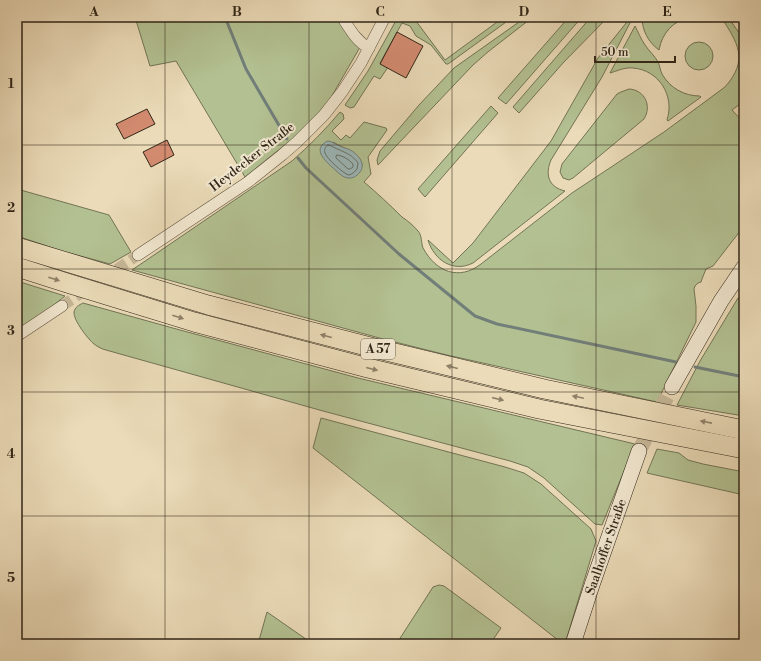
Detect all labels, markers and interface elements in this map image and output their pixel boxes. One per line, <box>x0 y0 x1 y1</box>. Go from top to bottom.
text: A <box>88 4 99 20</box>
text: B <box>232 4 242 20</box>
text: C <box>375 4 385 20</box>
text: D <box>519 4 529 20</box>
text: E <box>662 4 672 20</box>
scale bar <box>595 38 675 64</box>
text: 50 m <box>601 45 629 60</box>
text: 1 <box>8 76 15 92</box>
street label: Heydecker Straße <box>206 119 298 195</box>
text: 2 <box>7 200 15 216</box>
one-way arrow <box>48 277 60 283</box>
one-way arrow <box>173 314 185 320</box>
text: 3 <box>7 323 15 339</box>
one-way arrow <box>319 333 331 339</box>
road number: A 57 <box>361 339 395 359</box>
one-way arrow <box>445 364 458 370</box>
one-way arrow <box>366 366 378 372</box>
one-way arrow <box>572 393 584 399</box>
one-way arrow <box>492 396 504 402</box>
one-way arrow <box>700 419 712 425</box>
text: 4 <box>7 446 16 462</box>
street label: Saalhoffer Straße <box>582 497 630 597</box>
text: 5 <box>7 570 15 586</box>

